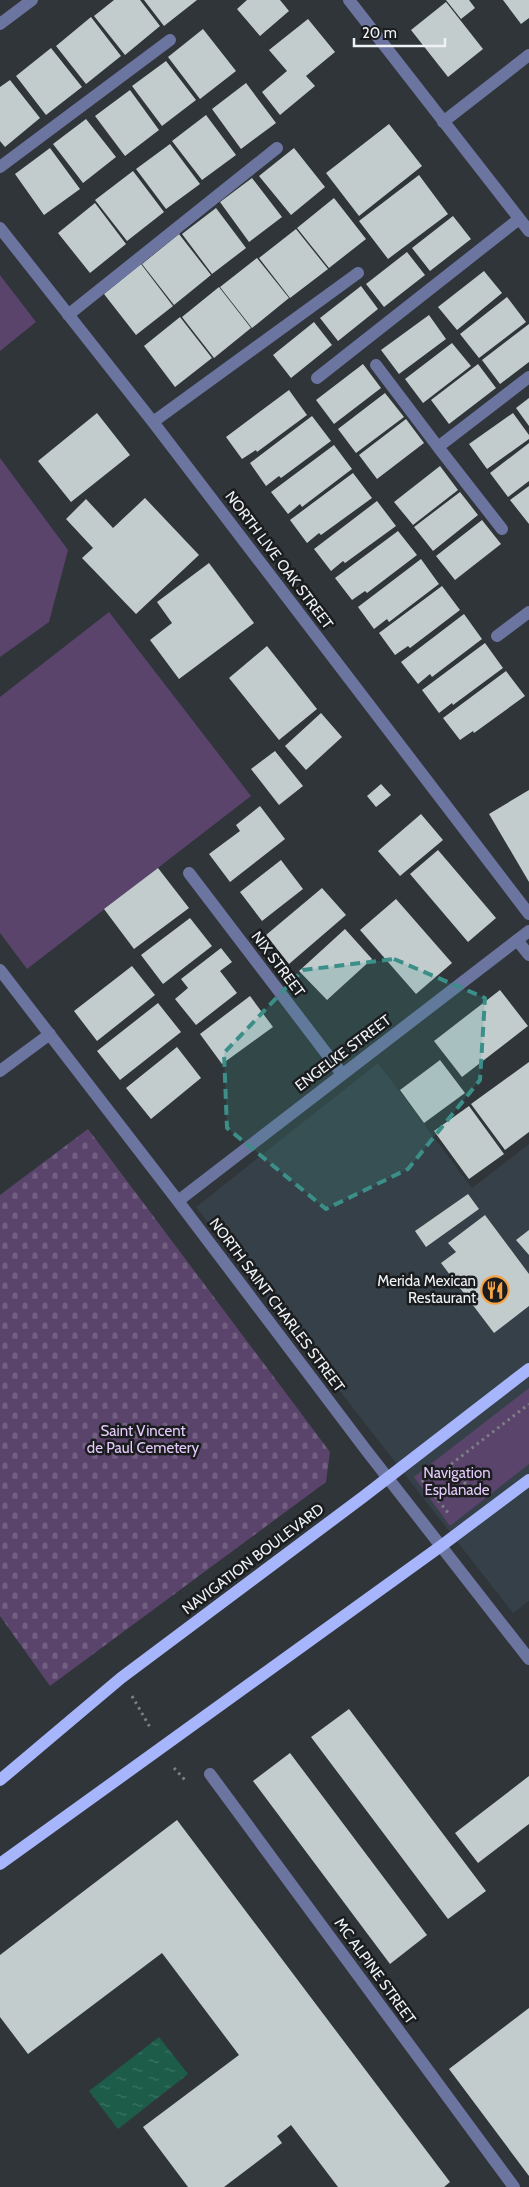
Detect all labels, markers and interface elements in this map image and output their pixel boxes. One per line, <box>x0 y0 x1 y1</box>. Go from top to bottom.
scale bar <box>354 15 445 47</box>
text: 20 m <box>362 24 397 42</box>
street label: NORTH LIVE OAK STREET <box>221 487 337 633</box>
street label: NIX STREET <box>248 928 308 1000</box>
street label: ENGELKE STREET <box>292 1011 394 1095</box>
street label: NORTH SAINT CHARLES STREET <box>206 1214 348 1396</box>
place label: Merida Mexican Restaurant <box>377 1272 476 1307</box>
restaurant icon: Merida Mexican Restaurant <box>480 1275 510 1305</box>
park label: Saint Vincent de Paul Cemetery <box>87 1422 200 1457</box>
park label: Navigation Esplanade <box>423 1464 491 1499</box>
street label: NAVIGATION BOULEVARD <box>179 1500 327 1618</box>
street label: MC ALPINE STREET <box>331 1915 419 2027</box>

